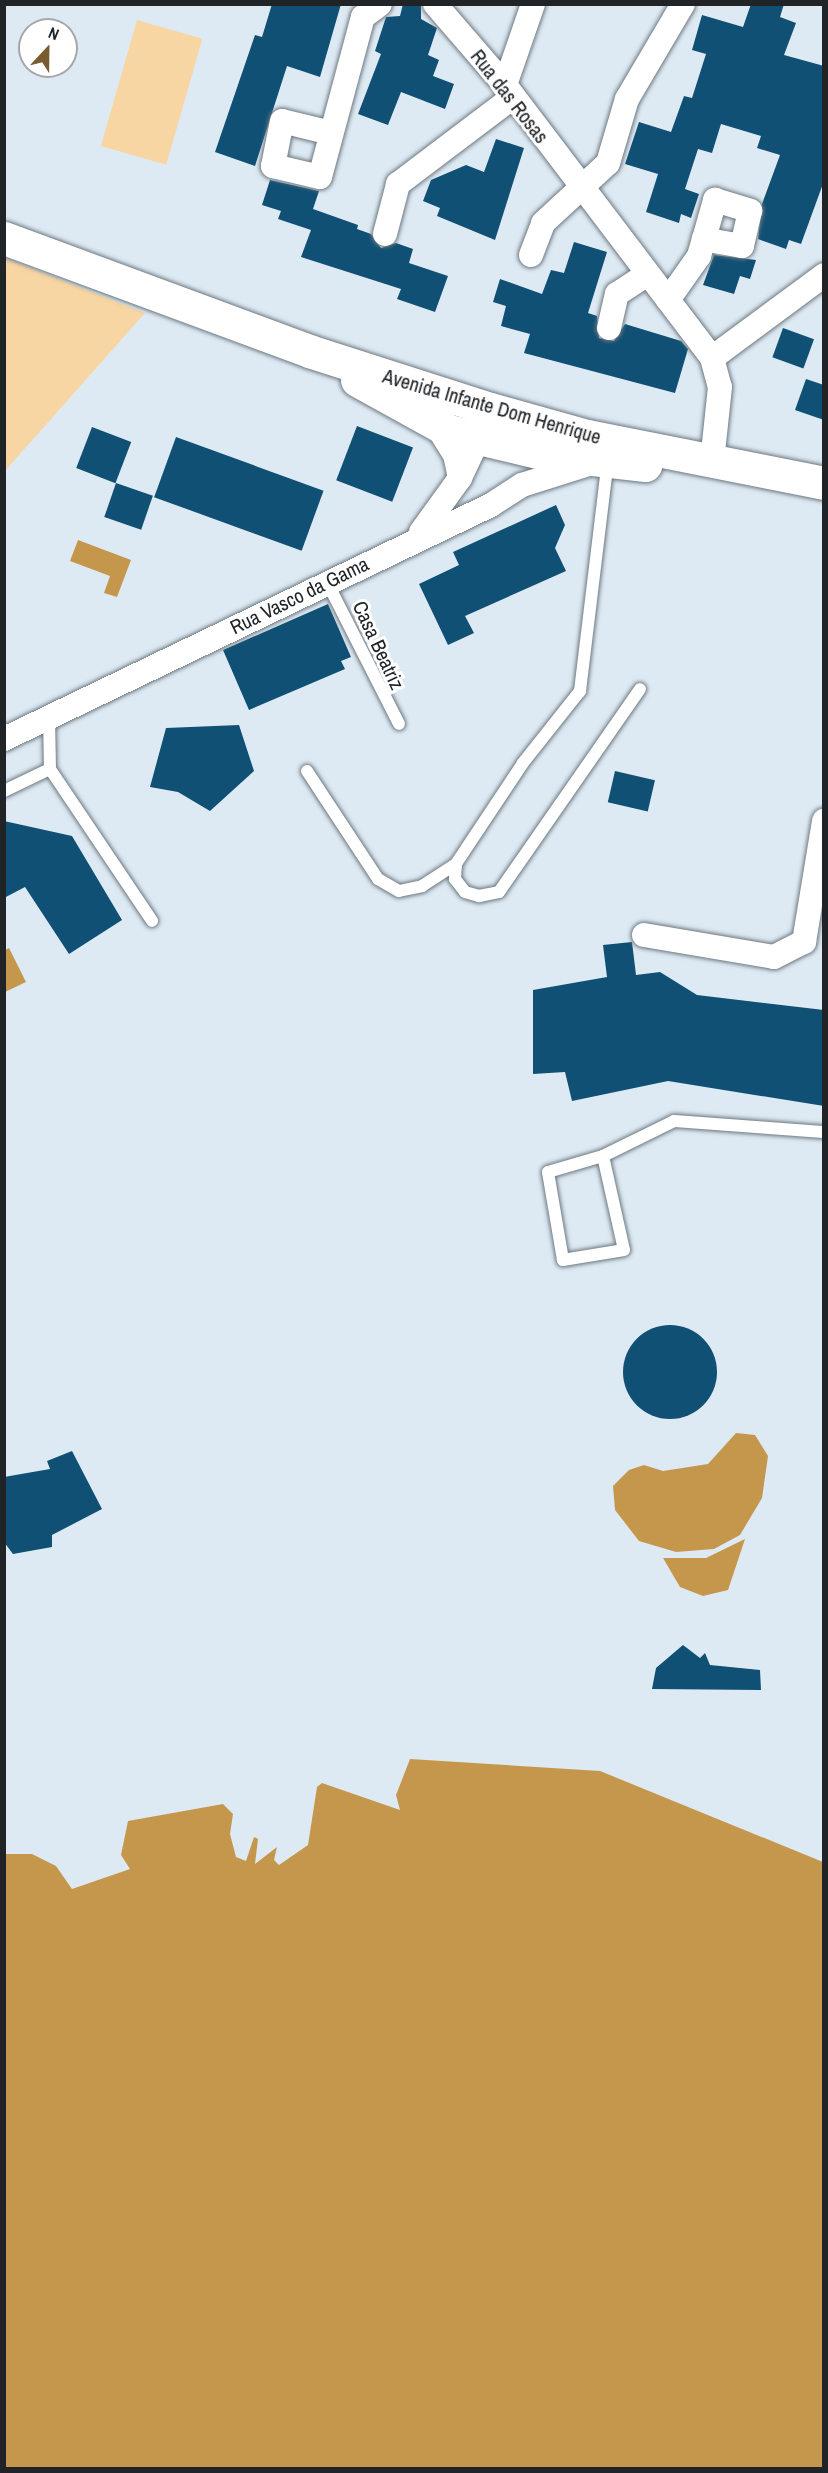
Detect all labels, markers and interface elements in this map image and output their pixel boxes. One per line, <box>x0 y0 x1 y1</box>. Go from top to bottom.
north arrow <box>18 18 78 78</box>
text: N <box>45 21 63 45</box>
street label: Rua das Rosas <box>466 44 554 148</box>
street label: Avenida Infante Dom Henrique <box>380 363 604 449</box>
street label: Rua Vasco da Gama <box>226 551 372 639</box>
street label: Casa Beatriz <box>348 597 410 693</box>

